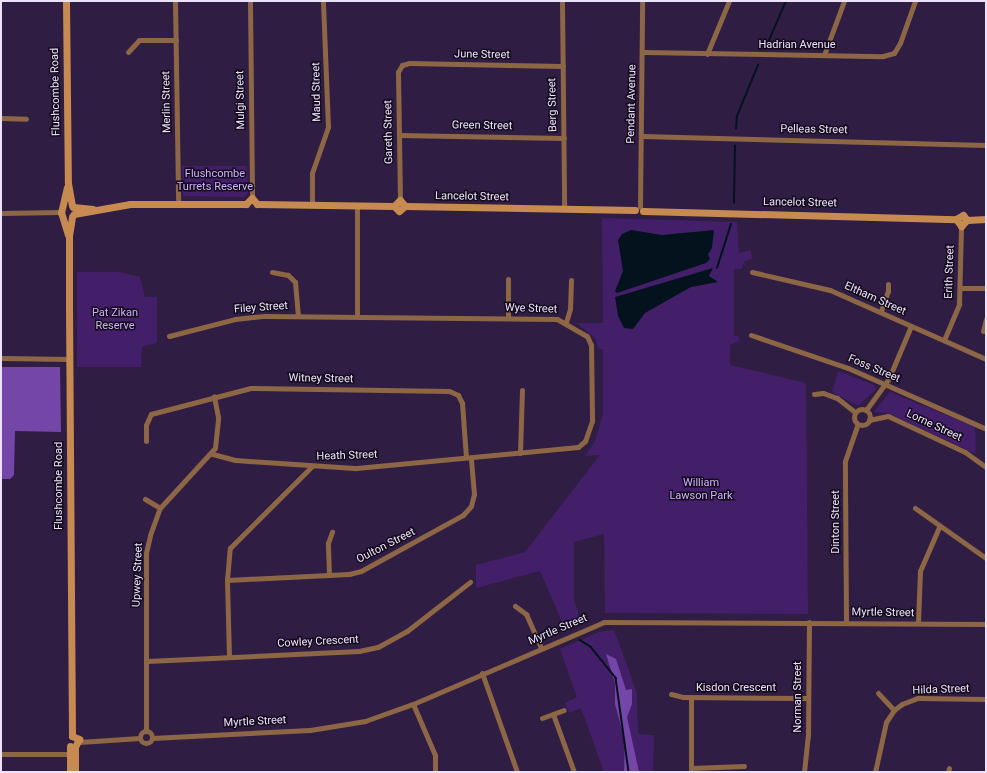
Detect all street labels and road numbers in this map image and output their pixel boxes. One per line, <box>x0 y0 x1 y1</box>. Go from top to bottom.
street label: Hadrian Avenue <box>758 38 836 52</box>
street label: Flushcombe Road <box>49 48 63 136</box>
street label: June Street <box>454 48 510 62</box>
street label: Maud Street <box>310 62 324 122</box>
street label: Pendant Avenue <box>625 64 639 144</box>
street label: Mulgi Street <box>234 70 248 130</box>
street label: Merlin Street <box>160 71 174 133</box>
street label: Berg Street <box>546 78 560 132</box>
street label: Gareth Street <box>382 100 396 164</box>
street label: Green Street <box>452 119 512 133</box>
street label: Pelleas Street <box>780 123 848 137</box>
street label: Lancelot Street <box>435 190 509 204</box>
street label: Lancelot Street <box>763 196 837 210</box>
street label: Erith Street <box>942 245 958 299</box>
street label: Eltham Street <box>842 280 908 318</box>
street label: Filey Street <box>234 300 288 316</box>
street label: Wye Street <box>505 301 557 317</box>
street label: Foss Street <box>846 352 902 386</box>
street label: Witney Street <box>288 372 354 386</box>
street label: Lorne Street <box>904 407 964 445</box>
street label: Flushcombe Road <box>52 442 66 530</box>
street label: Heath Street <box>316 448 378 464</box>
street label: Dinton Street <box>829 490 843 554</box>
street label: Oulton Street <box>355 526 417 566</box>
street label: Upwey Street <box>130 543 146 607</box>
street label: Myrtle Street <box>852 606 914 620</box>
street label: Myrtle Street <box>527 612 589 648</box>
street label: Cowley Crescent <box>277 633 359 651</box>
street label: Norman Street <box>791 661 805 733</box>
street label: Kisdon Crescent <box>696 681 776 695</box>
street label: Hilda Street <box>912 682 970 698</box>
street label: Myrtle Street <box>223 714 287 730</box>

